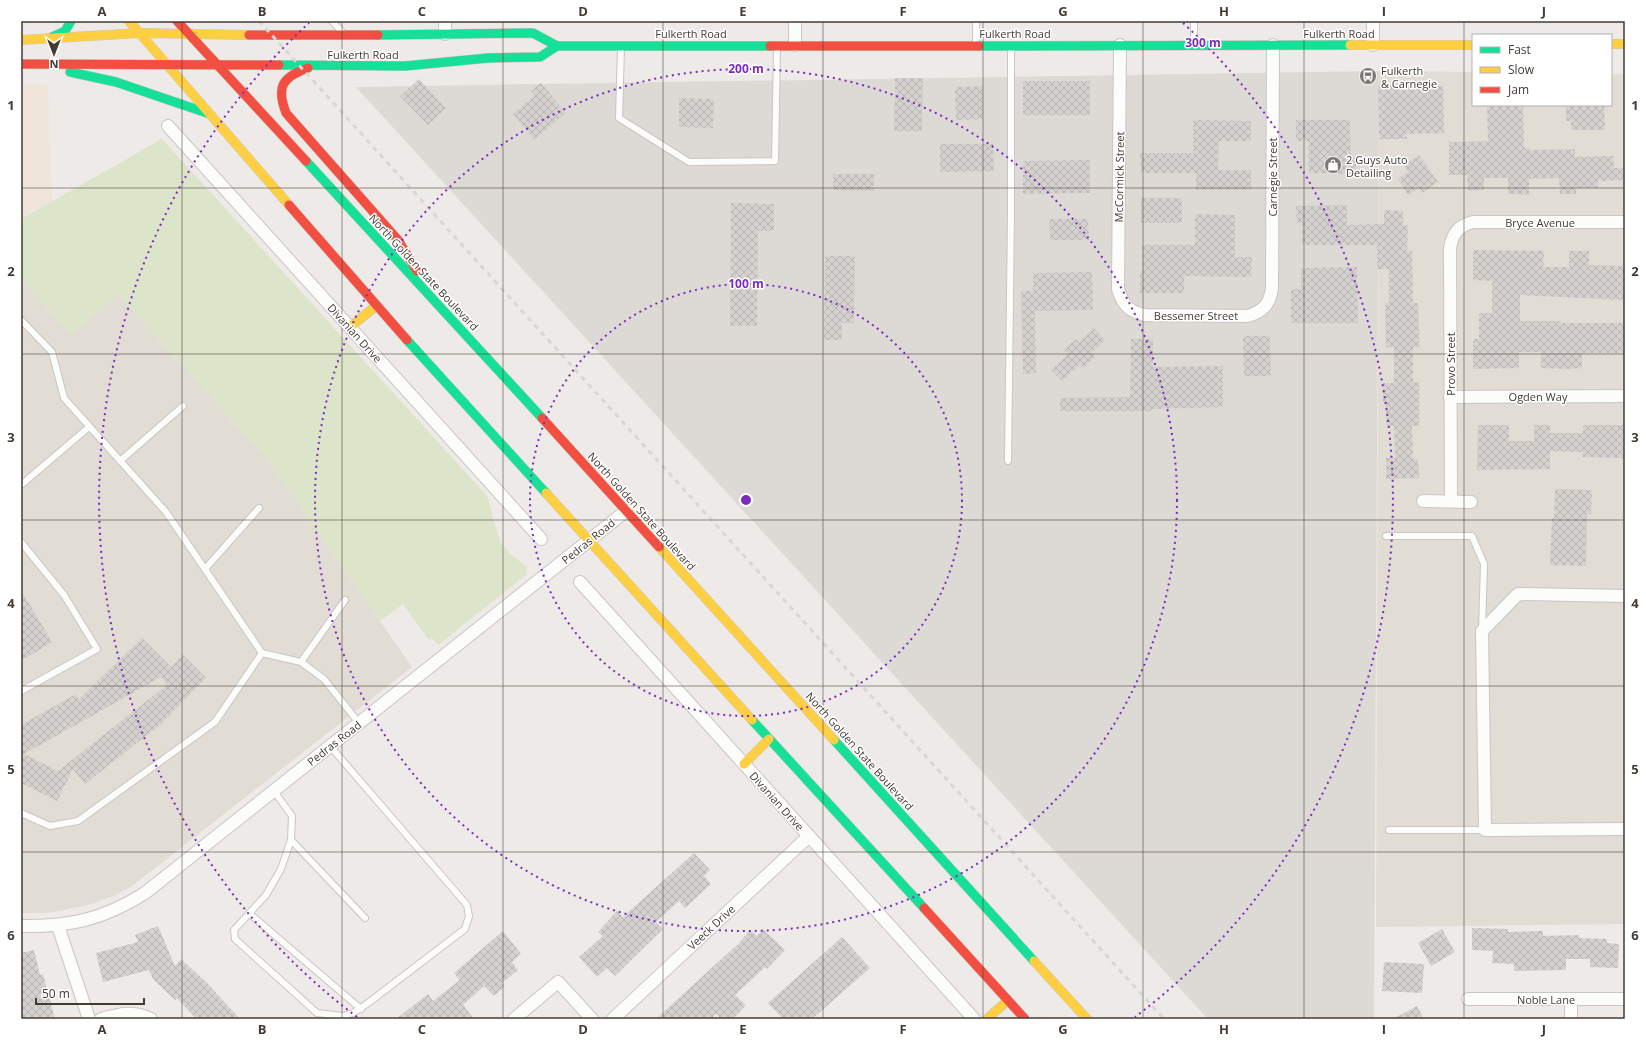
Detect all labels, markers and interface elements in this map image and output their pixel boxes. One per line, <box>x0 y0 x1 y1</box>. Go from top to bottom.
text: A <box>98 2 107 20</box>
text: B <box>258 2 267 20</box>
text: C <box>418 2 426 20</box>
text: D <box>578 2 588 20</box>
text: E <box>739 2 747 20</box>
text: F <box>899 2 907 20</box>
text: G <box>1058 2 1068 20</box>
text: H <box>1219 2 1229 20</box>
text: I <box>1382 2 1386 20</box>
text: J <box>1541 2 1546 20</box>
street label: Fulkerth Road <box>655 26 727 41</box>
street label: Fulkerth Road <box>979 26 1051 41</box>
street label: Fulkerth Road <box>1303 26 1375 41</box>
north arrow <box>34 34 74 74</box>
text: 300 m <box>1185 34 1221 51</box>
legend <box>1472 34 1612 106</box>
text: Fast <box>1508 41 1531 58</box>
street label: Fulkerth Road <box>327 47 399 62</box>
text: N <box>50 57 58 72</box>
text: 200 m <box>728 60 764 77</box>
text: Slow <box>1508 61 1535 78</box>
place label: Fulkerth & Carnegie <box>1381 63 1437 91</box>
bus stop icon: Fulkerth & Carnegie <box>1358 66 1378 86</box>
text: Jam <box>1507 81 1529 98</box>
text: 1 <box>7 96 15 114</box>
text: 1 <box>1631 96 1639 114</box>
street label: McCormick Street <box>1111 131 1127 223</box>
street label: Carnegie Street <box>1265 137 1280 216</box>
place label: 2 Guys Auto Detailing <box>1346 152 1408 180</box>
shop icon: 2 Guys Auto Detailing <box>1323 155 1343 175</box>
street label: North Golden State Boulevard <box>366 211 482 333</box>
street label: Bryce Avenue <box>1505 215 1575 230</box>
text: 2 <box>7 262 15 280</box>
text: 2 <box>1631 262 1639 280</box>
text: 100 m <box>728 275 764 292</box>
street label: Divanian Drive <box>324 300 386 366</box>
street label: Bessemer Street <box>1154 308 1238 323</box>
street label: Provo Street <box>1443 332 1458 396</box>
street label: Ogden Way <box>1509 389 1568 404</box>
text: 3 <box>7 428 15 446</box>
text: 3 <box>1631 428 1639 446</box>
street label: North Golden State Boulevard <box>585 449 699 573</box>
centre of rings <box>739 493 753 507</box>
street label: Pedras Road <box>558 515 618 567</box>
text: 4 <box>7 594 15 612</box>
text: 4 <box>1631 594 1639 612</box>
street label: North Golden State Boulevard <box>803 689 917 813</box>
street label: Pedras Road <box>304 717 364 769</box>
text: 5 <box>7 760 15 778</box>
text: 5 <box>1631 760 1639 778</box>
street label: Divanian Drive <box>746 768 808 834</box>
street label: Veeck Drive <box>684 901 738 953</box>
text: 6 <box>7 926 15 944</box>
text: 6 <box>1631 926 1639 944</box>
scale bar <box>36 980 144 1006</box>
text: 50 m <box>42 985 70 1002</box>
street label: Noble Lane <box>1517 992 1575 1007</box>
text: A <box>98 1020 107 1038</box>
text: B <box>258 1020 267 1038</box>
text: C <box>418 1020 426 1038</box>
text: D <box>578 1020 588 1038</box>
text: E <box>739 1020 747 1038</box>
text: F <box>899 1020 907 1038</box>
text: G <box>1058 1020 1068 1038</box>
text: H <box>1219 1020 1229 1038</box>
text: I <box>1382 1020 1386 1038</box>
text: J <box>1541 1020 1546 1038</box>

